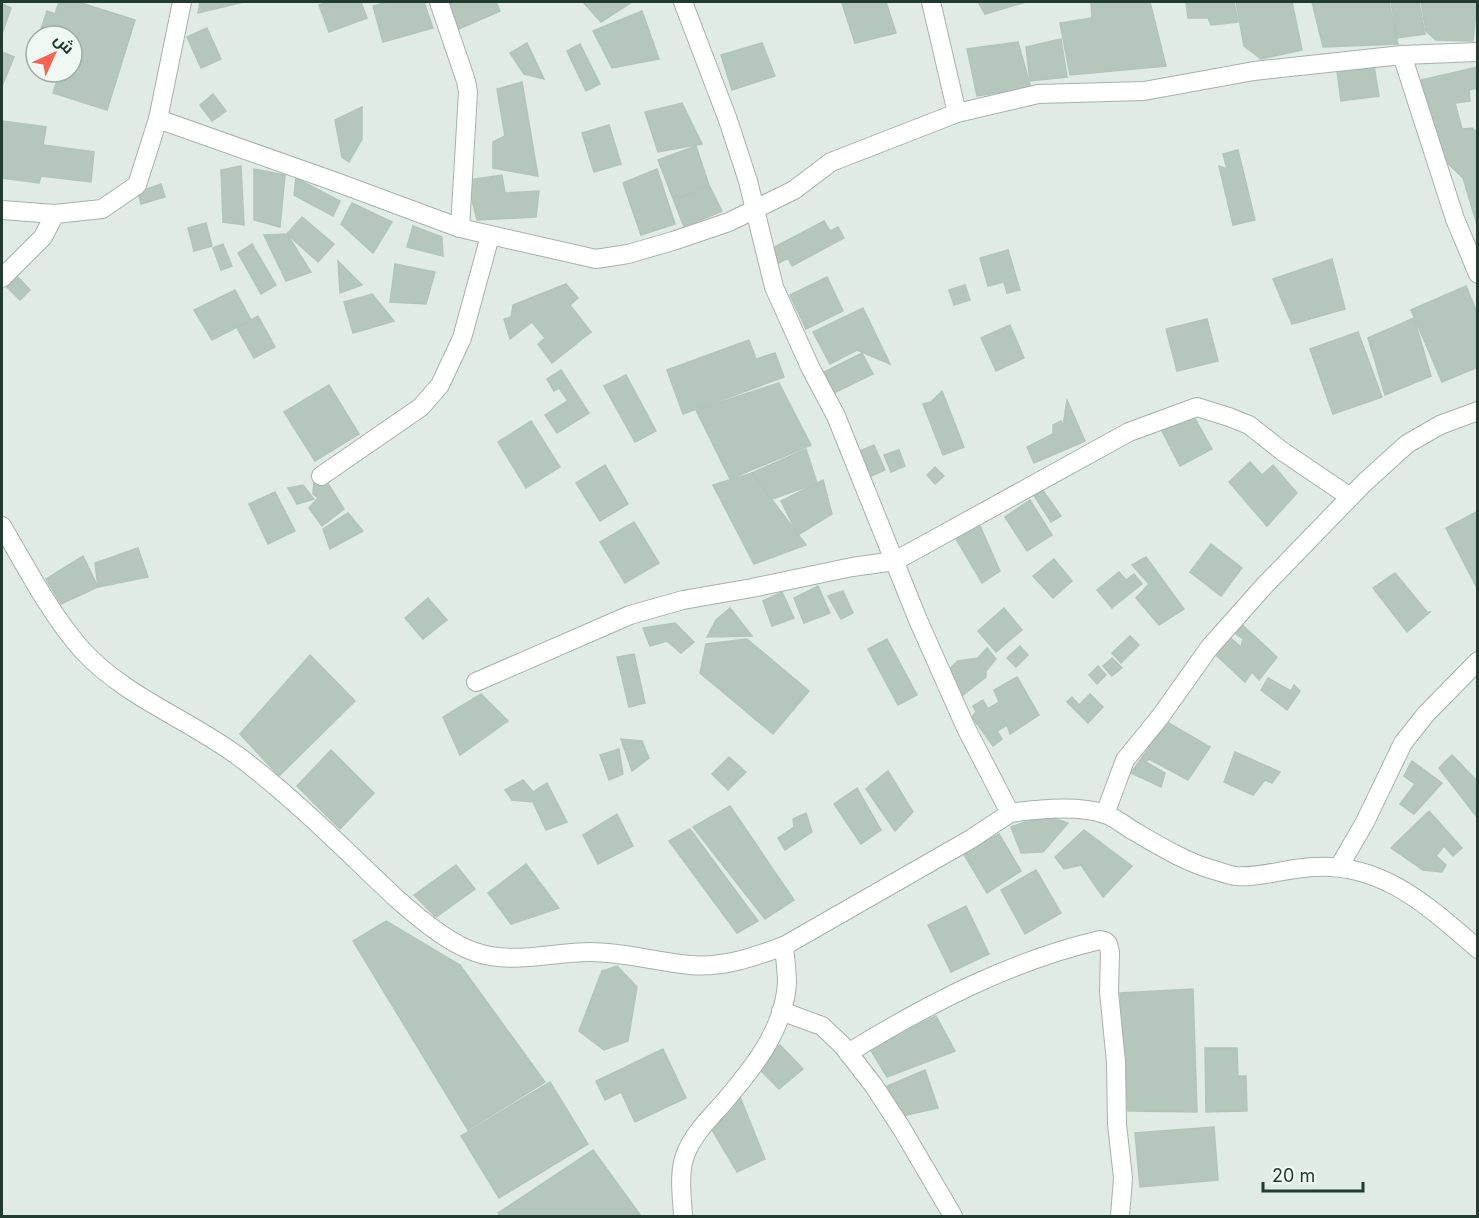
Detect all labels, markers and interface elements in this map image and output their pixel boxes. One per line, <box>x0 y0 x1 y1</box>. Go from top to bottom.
north arrow <box>24 24 84 84</box>
text: ش <box>50 29 79 58</box>
scale bar <box>1263 1155 1364 1193</box>
text: 20 m <box>1272 1165 1315 1186</box>

